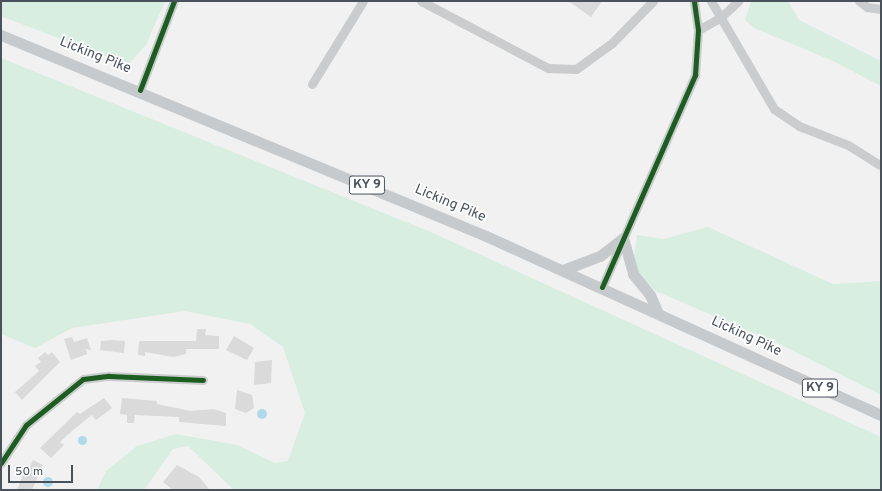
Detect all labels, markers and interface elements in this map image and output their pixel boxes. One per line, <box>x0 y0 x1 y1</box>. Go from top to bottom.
street label: Licking Pike <box>57 34 133 78</box>
road number: KY 9 <box>348 174 386 196</box>
street label: Licking Pike <box>412 182 488 226</box>
street label: Licking Pike <box>708 313 784 361</box>
road number: KY 9 <box>801 377 839 399</box>
scale bar <box>10 457 75 483</box>
text: 50 m <box>15 464 43 480</box>

